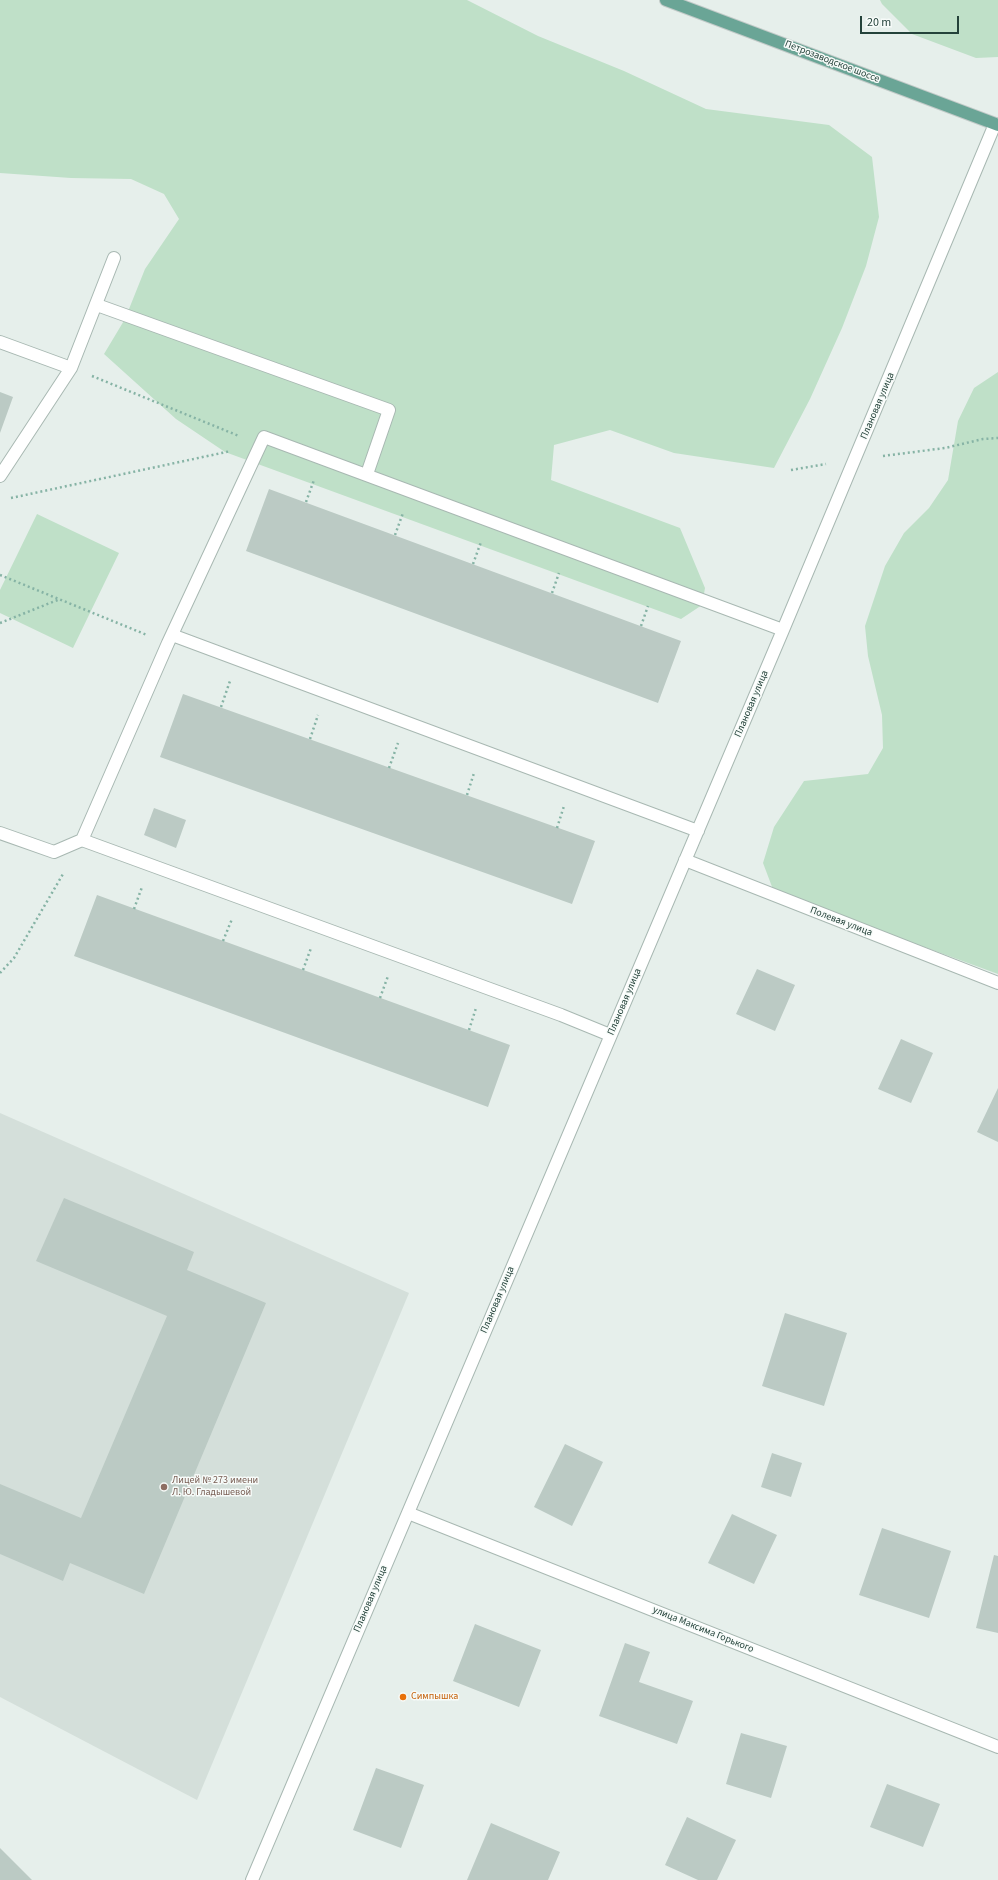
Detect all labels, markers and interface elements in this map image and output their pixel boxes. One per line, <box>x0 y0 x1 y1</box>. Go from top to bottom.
scale bar <box>862 8 961 34</box>
text: 20 m <box>867 14 891 31</box>
street label: Петрозаводское шоссе <box>783 38 881 86</box>
street label: Плановая улица <box>859 371 897 441</box>
street label: Плановая улица <box>733 669 771 739</box>
street label: Полевая улица <box>808 905 874 939</box>
street label: Плановая улица <box>606 967 644 1037</box>
street label: Плановая улица <box>479 1265 517 1335</box>
place label: Лицей № 273 имени Л. Ю. Гладышевой <box>172 1475 258 1498</box>
marker: Лицей № 273 имени Л. Ю. Гладышевой <box>159 1482 169 1492</box>
street label: Плановая улица <box>352 1564 390 1634</box>
street label: улица Максима Горького <box>651 1604 755 1656</box>
place label: Симпышка <box>411 1691 458 1703</box>
marker: Симпышка <box>398 1692 408 1702</box>

